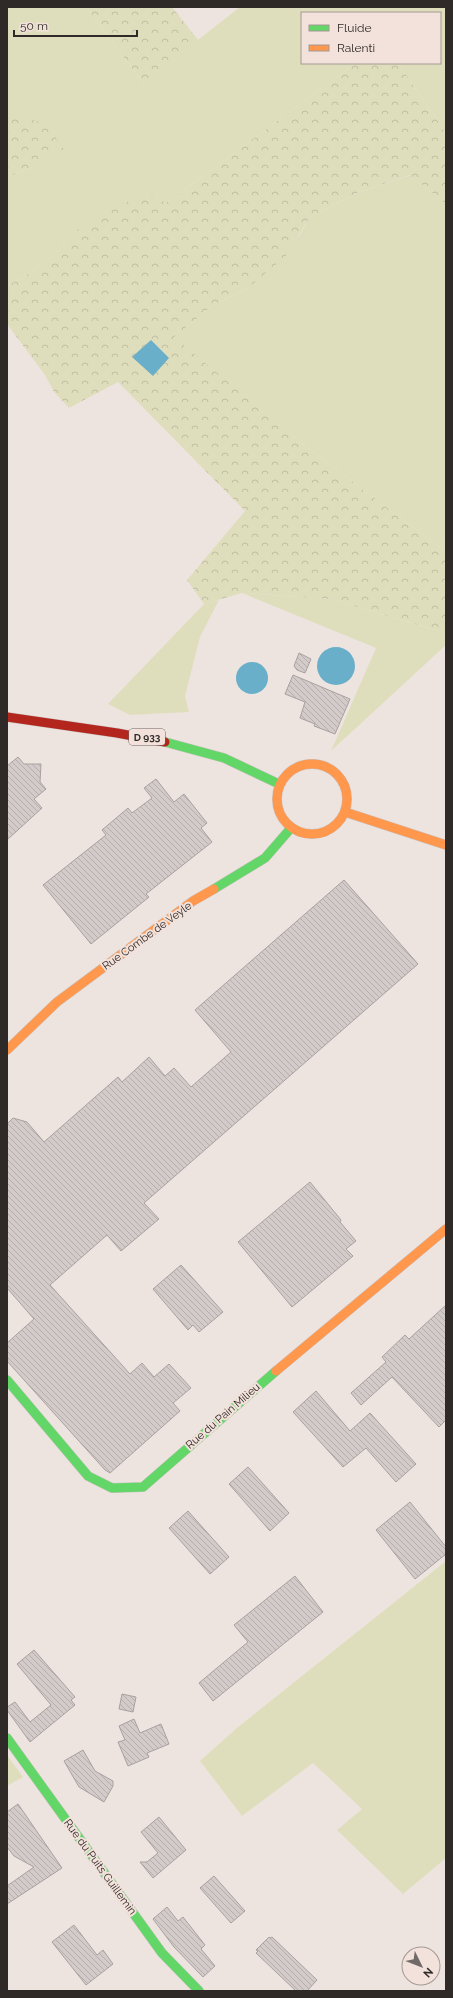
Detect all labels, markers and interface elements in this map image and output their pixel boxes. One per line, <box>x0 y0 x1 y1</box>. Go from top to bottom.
scale bar <box>14 12 137 38</box>
legend <box>301 12 441 64</box>
text: 50 m <box>20 19 48 33</box>
text: Fluide <box>337 21 372 35</box>
text: Ralenti <box>337 41 375 55</box>
road number: D 933 <box>129 729 165 745</box>
street label: Rue Combe de Veyle <box>100 899 195 973</box>
street label: Rue du Pain Milieu <box>183 1380 263 1452</box>
street label: Rue du Puits Guillemin <box>61 1817 139 1917</box>
north arrow <box>401 1946 441 1986</box>
text: N <box>420 1965 436 1980</box>

